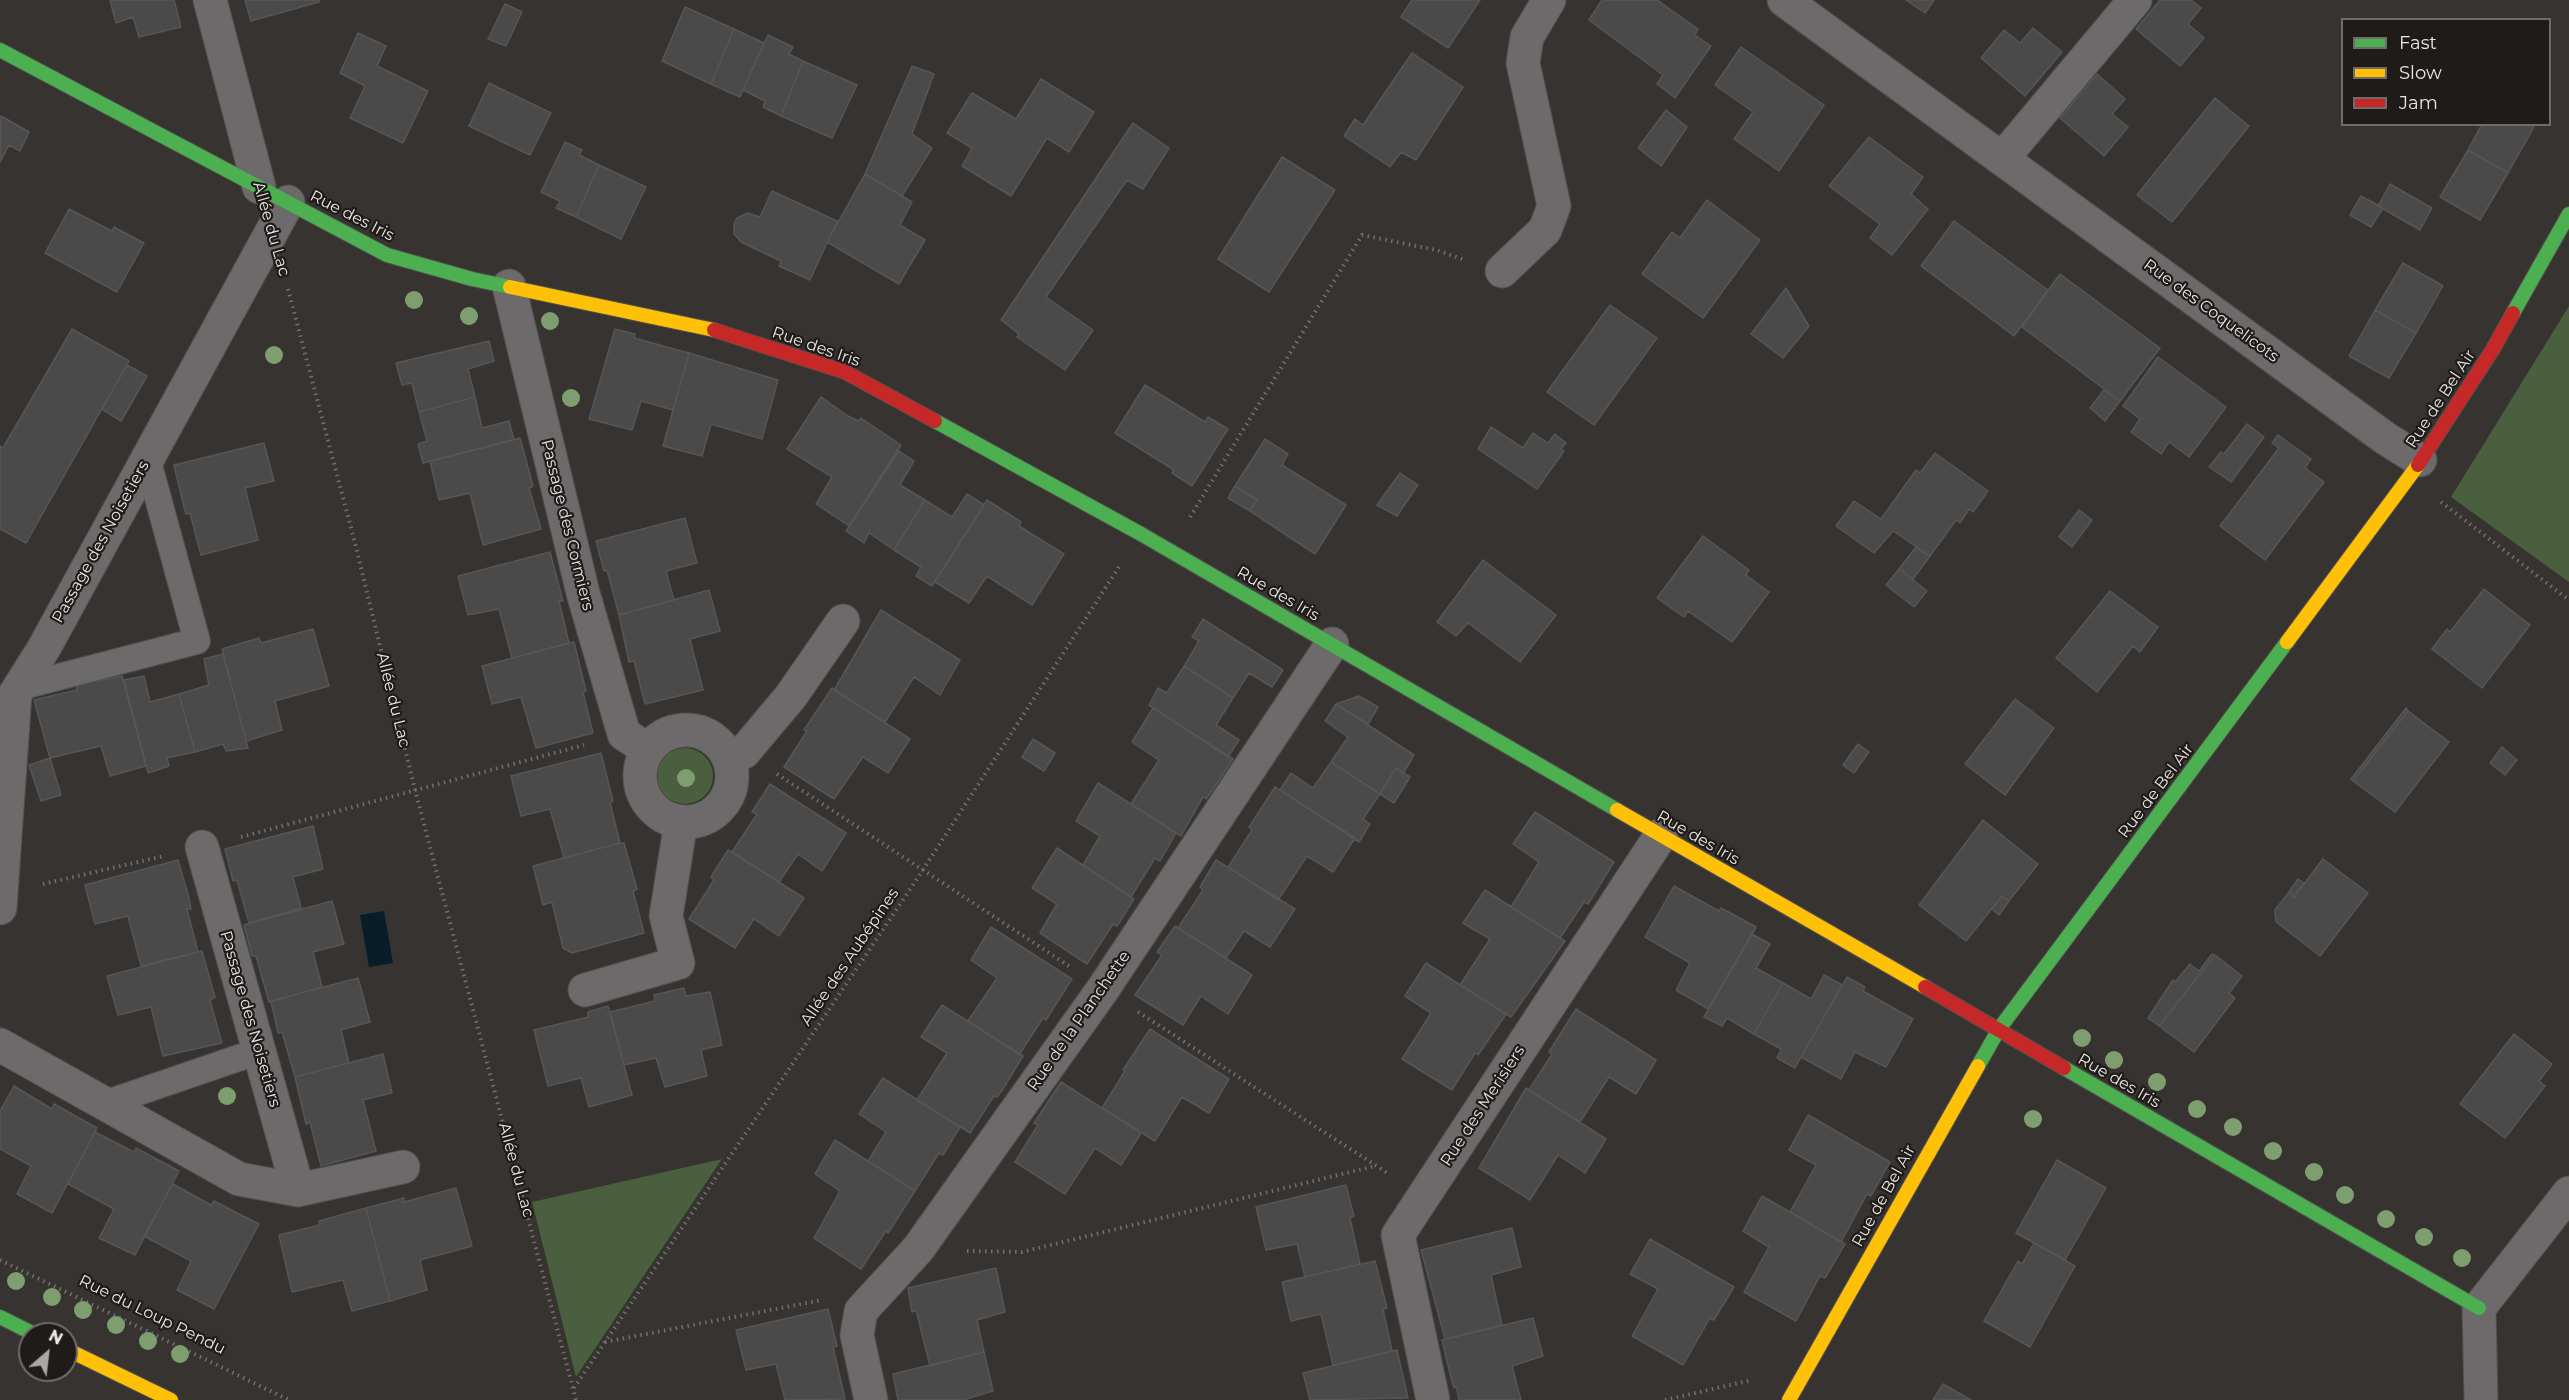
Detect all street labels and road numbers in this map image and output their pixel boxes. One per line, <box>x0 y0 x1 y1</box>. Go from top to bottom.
street label: Allée du Lac <box>248 180 294 278</box>
street label: Rue des Iris <box>307 187 397 245</box>
street label: Rue des Coquelicots <box>2140 255 2282 367</box>
street label: Rue des Iris <box>769 323 863 371</box>
street label: Rue de Bel Air <box>2402 346 2480 452</box>
street label: Passage des Cormiers <box>536 438 598 612</box>
street label: Passage des Noisetiers <box>48 458 154 626</box>
street label: Rue des Iris <box>1233 563 1323 625</box>
street label: Allée du Lac <box>372 650 414 750</box>
street label: Rue de Bel Air <box>2114 740 2198 842</box>
street label: Rue des Iris <box>1653 807 1743 869</box>
street label: Allée des Aubépines <box>797 884 903 1030</box>
street label: Passage des Noisetiers <box>216 929 284 1109</box>
street label: Rue de la Planchette <box>1023 947 1135 1095</box>
street label: Rue des Merisiers <box>1437 1042 1529 1170</box>
street label: Rue des Iris <box>2074 1050 2164 1112</box>
street label: Allée du Lac <box>494 1121 538 1219</box>
street label: Rue de Bel Air <box>1848 1142 1920 1250</box>
street label: Rue du Loup Pendu <box>76 1271 228 1359</box>

